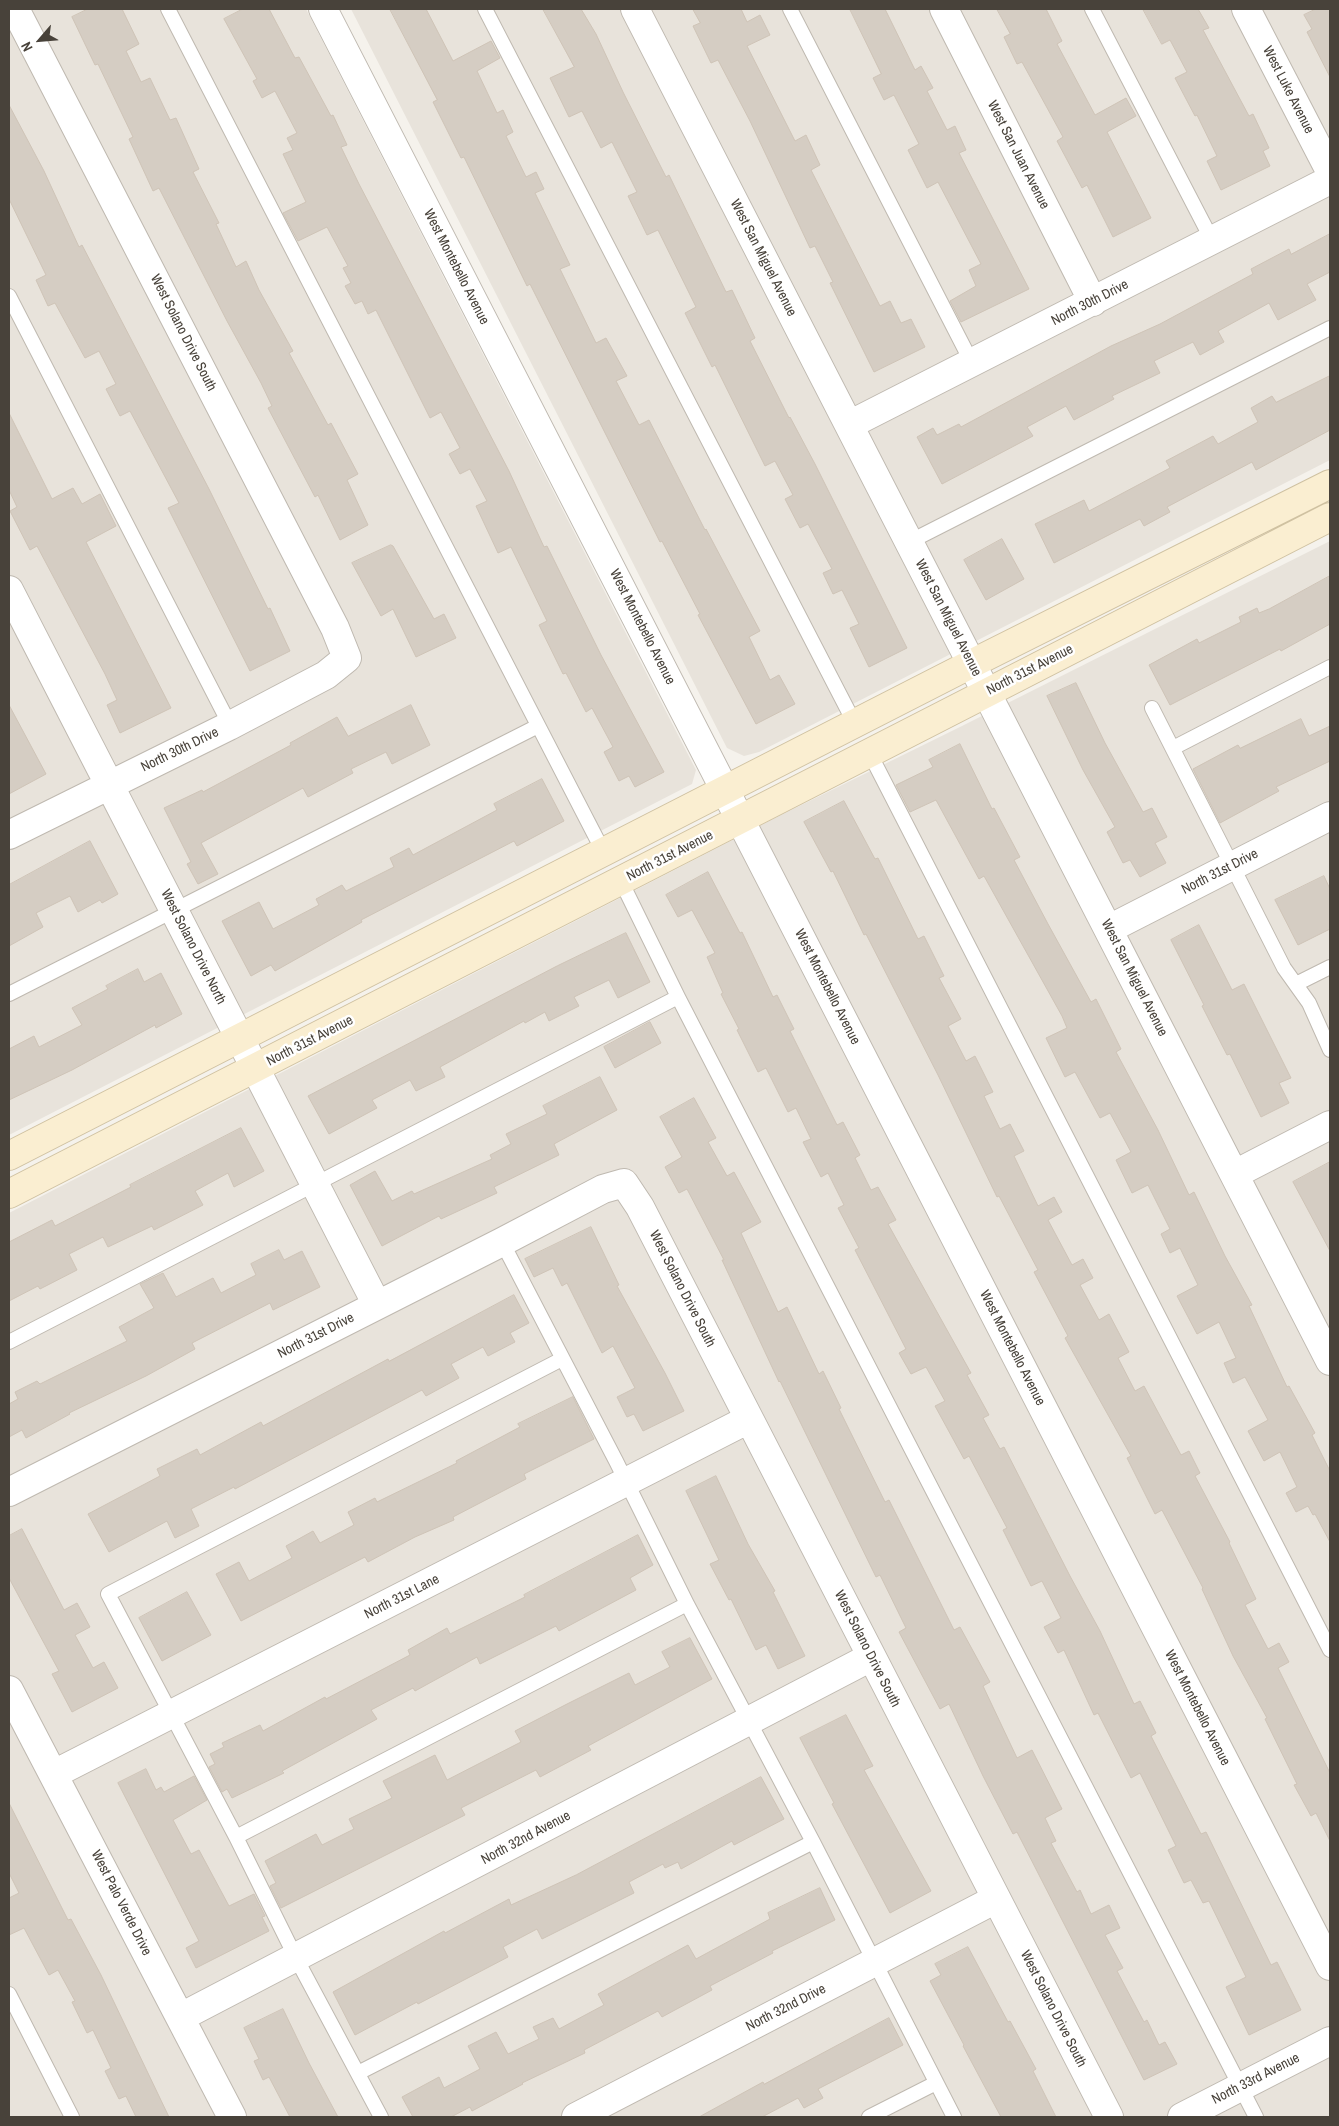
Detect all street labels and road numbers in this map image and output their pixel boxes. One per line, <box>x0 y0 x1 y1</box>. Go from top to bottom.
street label: West Luke Avenue <box>1259 43 1317 137</box>
street label: West San Juan Avenue <box>983 98 1053 212</box>
street label: West San Miguel Avenue <box>726 197 800 319</box>
street label: West Montebello Avenue <box>420 207 492 327</box>
street label: West Solano Drive South <box>146 272 220 394</box>
street label: North 30th Drive <box>1049 276 1131 330</box>
street label: West San Miguel Avenue <box>911 557 985 679</box>
street label: West Montebello Avenue <box>606 567 678 687</box>
street label: North 31st Avenue <box>984 641 1076 699</box>
street label: North 30th Drive <box>138 724 222 776</box>
street label: North 31st Avenue <box>624 827 716 885</box>
street label: North 31st Drive <box>1179 846 1261 898</box>
street label: West Solano Drive North <box>157 887 229 1007</box>
street label: West San Miguel Avenue <box>1097 917 1171 1039</box>
street label: West Montebello Avenue <box>791 927 863 1047</box>
street label: North 31st Avenue <box>264 1012 356 1070</box>
street label: West Solano Drive South <box>645 1228 719 1350</box>
street label: West Montebello Avenue <box>976 1288 1048 1408</box>
street label: North 31st Drive <box>275 1310 357 1362</box>
street label: North 31st Lane <box>362 1571 442 1623</box>
street label: West Solano Drive South <box>830 1588 904 1710</box>
street label: West Montebello Avenue <box>1161 1648 1233 1768</box>
street label: North 32nd Avenue <box>478 1807 574 1869</box>
street label: West Palo Verde Drive <box>87 1848 155 1958</box>
street label: West Solano Drive South <box>1016 1948 1090 2070</box>
street label: North 32nd Drive <box>743 1981 829 2035</box>
street label: North 33rd Avenue <box>1209 2050 1303 2108</box>

